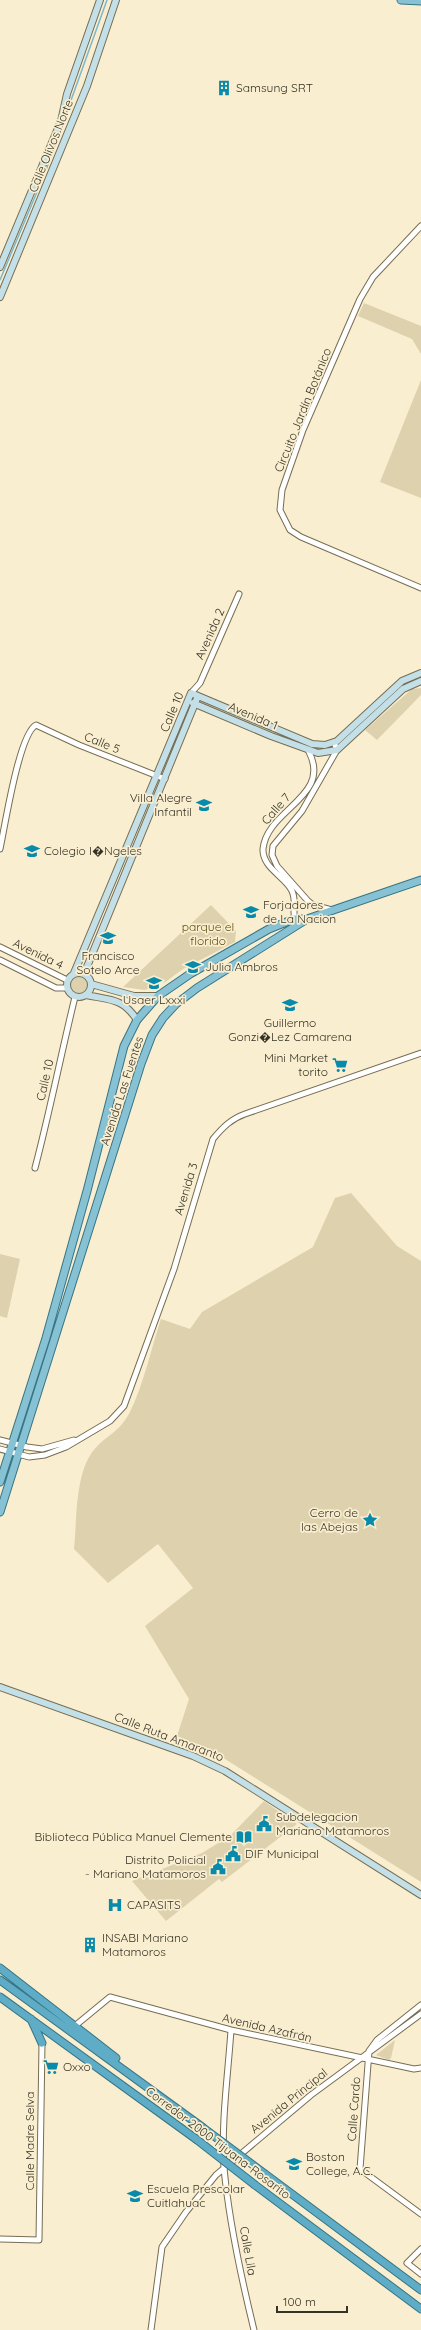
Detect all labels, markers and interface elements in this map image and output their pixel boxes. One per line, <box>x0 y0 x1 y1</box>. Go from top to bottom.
building icon: Samsung SRT <box>215 79 233 97</box>
place label: Samsung SRT <box>236 80 313 95</box>
street label: Calle Olivos Norte <box>25 97 76 194</box>
street label: Circuito Jardín Botánico <box>271 345 334 474</box>
street label: Avenida 2 <box>192 606 228 662</box>
street label: Calle 10 <box>156 689 187 734</box>
street label: Avenida 1 <box>226 698 280 733</box>
street label: Calle 5 <box>82 729 122 756</box>
place label: Villa Alegre Infantil <box>130 790 192 819</box>
street label: Calle 7 <box>258 790 293 827</box>
school or university icon: Villa Alegre Infantil <box>195 796 213 814</box>
school or university icon: Colegio I�Ngeles <box>23 842 41 860</box>
place label: Colegio I�Ngeles <box>44 843 142 858</box>
place label: Forjadores de La Nacion <box>263 897 336 926</box>
school or university icon: Forjadores de La Nacion <box>242 903 260 921</box>
park label: parque el florido <box>182 919 234 948</box>
school or university icon: Francisco Sotelo Arce <box>99 929 117 947</box>
street label: Avenida 4 <box>11 935 66 972</box>
place label: Francisco Sotelo Arce <box>76 948 140 977</box>
school or university icon: Julia Ambros <box>184 958 202 976</box>
place label: Julia Ambros <box>205 959 278 974</box>
school or university icon: Usaer Lxxxi <box>145 974 163 992</box>
place label: Usaer Lxxxi <box>123 992 185 1007</box>
school or university icon: Guillermo Gonzi�Lez Camarena <box>281 996 299 1014</box>
place label: Guillermo Gonzi�Lez Camarena <box>228 1015 352 1044</box>
street label: Avenida Las Fuentes <box>97 1034 146 1147</box>
place label: Mini Market torito <box>264 1050 328 1079</box>
supermarket icon: Mini Market torito <box>331 1056 349 1074</box>
street label: Calle 10 <box>32 1058 57 1102</box>
street label: Avenida 3 <box>170 1161 201 1217</box>
place label: Cerro de las Abejas <box>301 1505 358 1534</box>
place icon: Cerro de las Abejas <box>361 1511 379 1529</box>
street label: Calle Ruta Amaranto <box>112 1709 226 1764</box>
place label: Subdelegacion Mariano Matamoros <box>276 1809 389 1838</box>
public building icon: Subdelegacion Mariano Matamoros <box>255 1815 273 1833</box>
library icon: Biblioteca Pública Manuel Clemente <box>235 1828 253 1846</box>
place label: Biblioteca Pública Manuel Clemente <box>34 1829 232 1844</box>
public building icon: DIF Municipal <box>224 1845 242 1863</box>
place label: DIF Municipal <box>245 1846 319 1861</box>
place label: Distrito Policial - Mariano Matamoros <box>85 1852 206 1881</box>
public building icon: Distrito Policial - Mariano Matamoros <box>209 1858 227 1876</box>
hospital icon: CAPASITS <box>106 1896 124 1914</box>
place label: CAPASITS <box>127 1897 181 1912</box>
place label: INSABI Mariano Matamoros <box>102 1930 188 1959</box>
building icon: INSABI Mariano Matamoros <box>81 1936 99 1954</box>
street label: Avenida Azafrán <box>221 2010 313 2045</box>
supermarket icon: Oxxo <box>42 2058 60 2076</box>
place label: Oxxo <box>63 2059 91 2074</box>
street label: Avenida Principal <box>247 2065 330 2136</box>
street label: Calle Cardo <box>344 2076 363 2142</box>
street label: Corredor 2000 Tijuana-Rosarito <box>143 2083 294 2202</box>
street label: Calle Madre Selva <box>22 2091 37 2191</box>
place label: Boston College, A.C. <box>306 2149 373 2178</box>
school or university icon: Boston College, A.C. <box>285 2155 303 2173</box>
place label: Escuela Prescolar Cuitlahuac <box>147 2181 245 2210</box>
school or university icon: Escuela Prescolar Cuitlahuac <box>126 2187 144 2205</box>
street label: Calle Lila <box>237 2225 260 2277</box>
scale bar <box>277 2288 347 2314</box>
text: 100 m <box>283 2294 316 2309</box>

